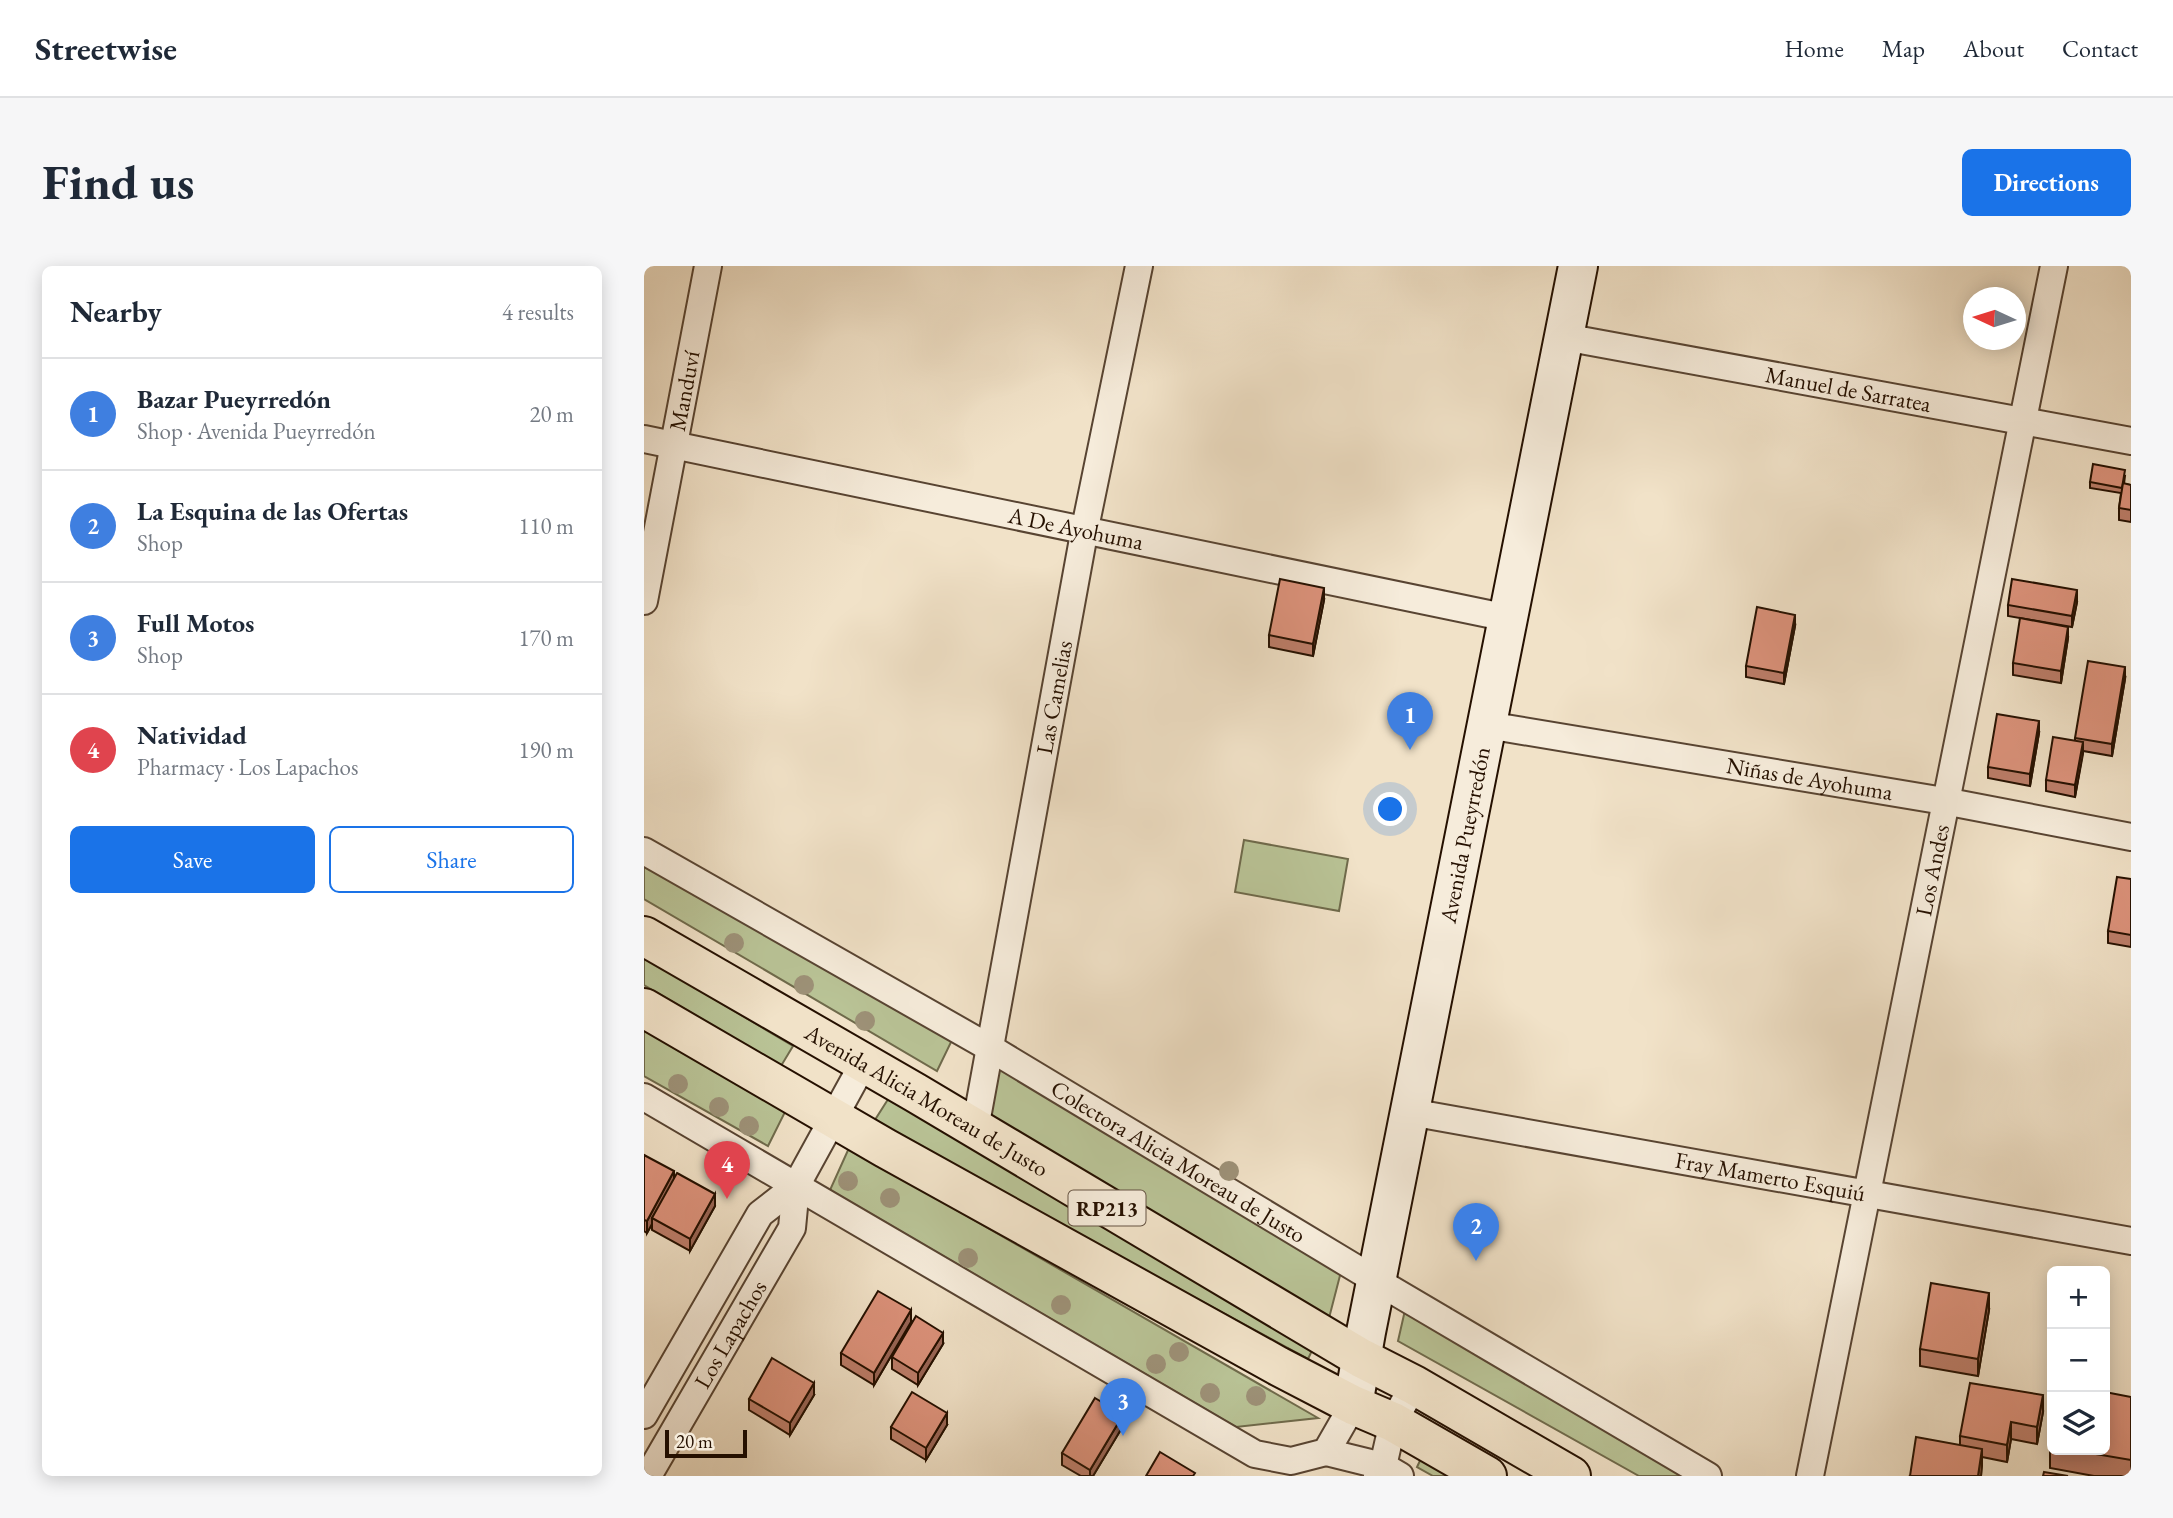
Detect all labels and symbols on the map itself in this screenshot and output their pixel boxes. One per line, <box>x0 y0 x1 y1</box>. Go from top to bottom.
north arrow <box>1963 287 2026 350</box>
street label: Manduví <box>662 348 707 433</box>
street label: Manuel de Sarratea <box>1763 359 1934 419</box>
street label: A De Ayohuma <box>1005 500 1147 557</box>
street label: Las Camelias <box>1029 638 1079 756</box>
pin: 1 <box>1387 692 1433 750</box>
street label: Avenida Pueyrredón <box>1432 744 1497 927</box>
street label: Niñas de Ayohuma <box>1724 750 1896 807</box>
your location <box>1373 792 1407 826</box>
street label: Los Andes <box>1908 822 1956 919</box>
street label: Avenida Alicia Moreau de Justo <box>799 1017 1054 1183</box>
street label: Colectora Alicia Moreau de Justo <box>1045 1073 1311 1250</box>
pin: 4 <box>704 1141 750 1199</box>
street label: Fray Mamerto Esquiú <box>1673 1145 1868 1208</box>
road number: RP213 <box>1068 1191 1146 1226</box>
pin: 2 <box>1453 1203 1499 1261</box>
street label: Los Lapachos <box>687 1275 774 1394</box>
pin: 3 <box>1100 1378 1146 1436</box>
scale bar <box>665 1427 747 1459</box>

